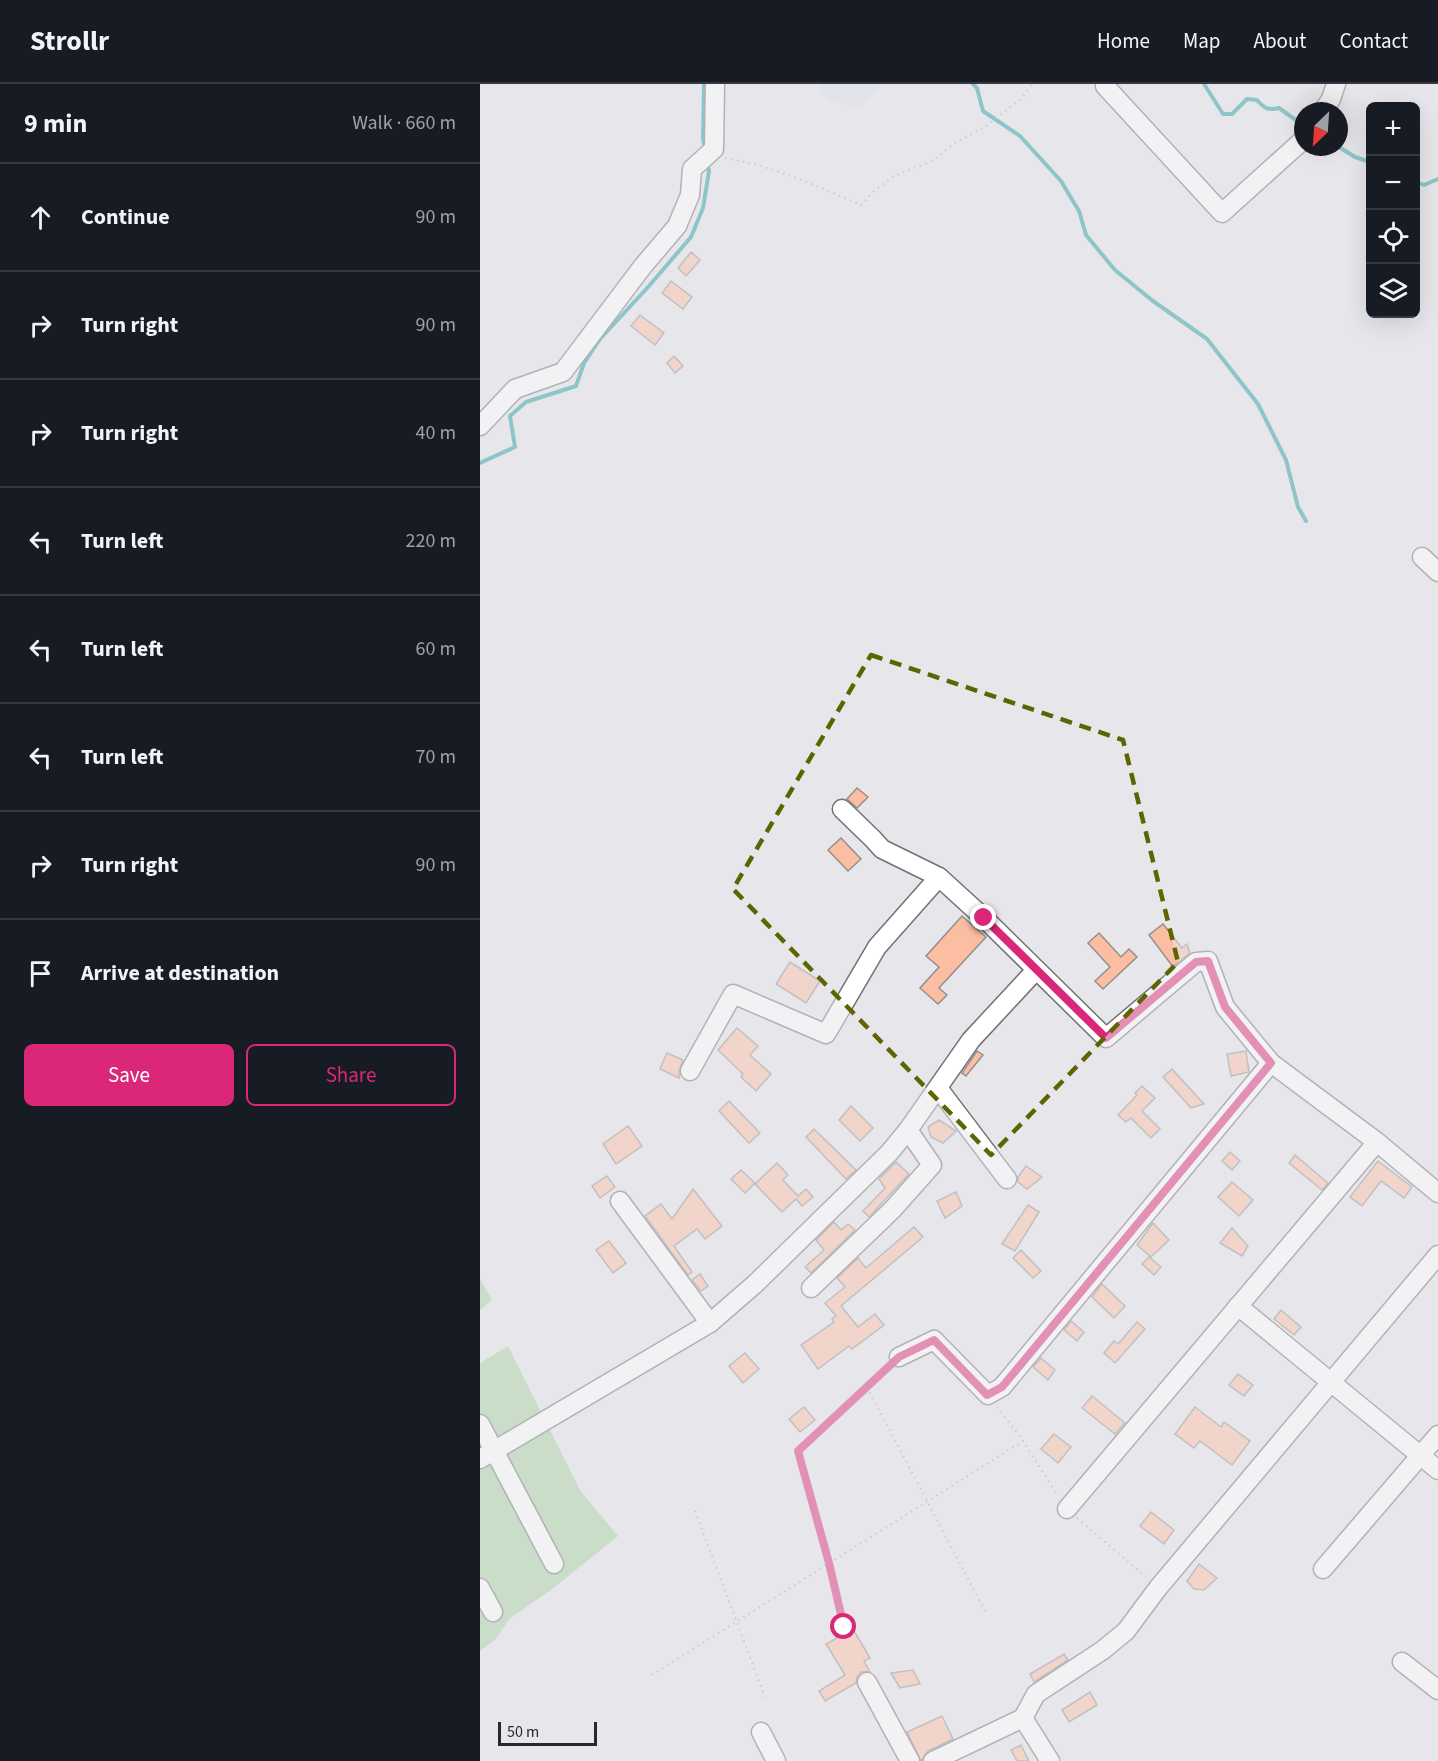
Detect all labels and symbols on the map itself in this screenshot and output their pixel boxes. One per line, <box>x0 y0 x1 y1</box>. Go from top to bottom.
north arrow <box>1294 102 1348 156</box>
route end <box>970 904 996 930</box>
route start <box>830 1613 856 1639</box>
scale bar <box>498 1719 597 1746</box>

